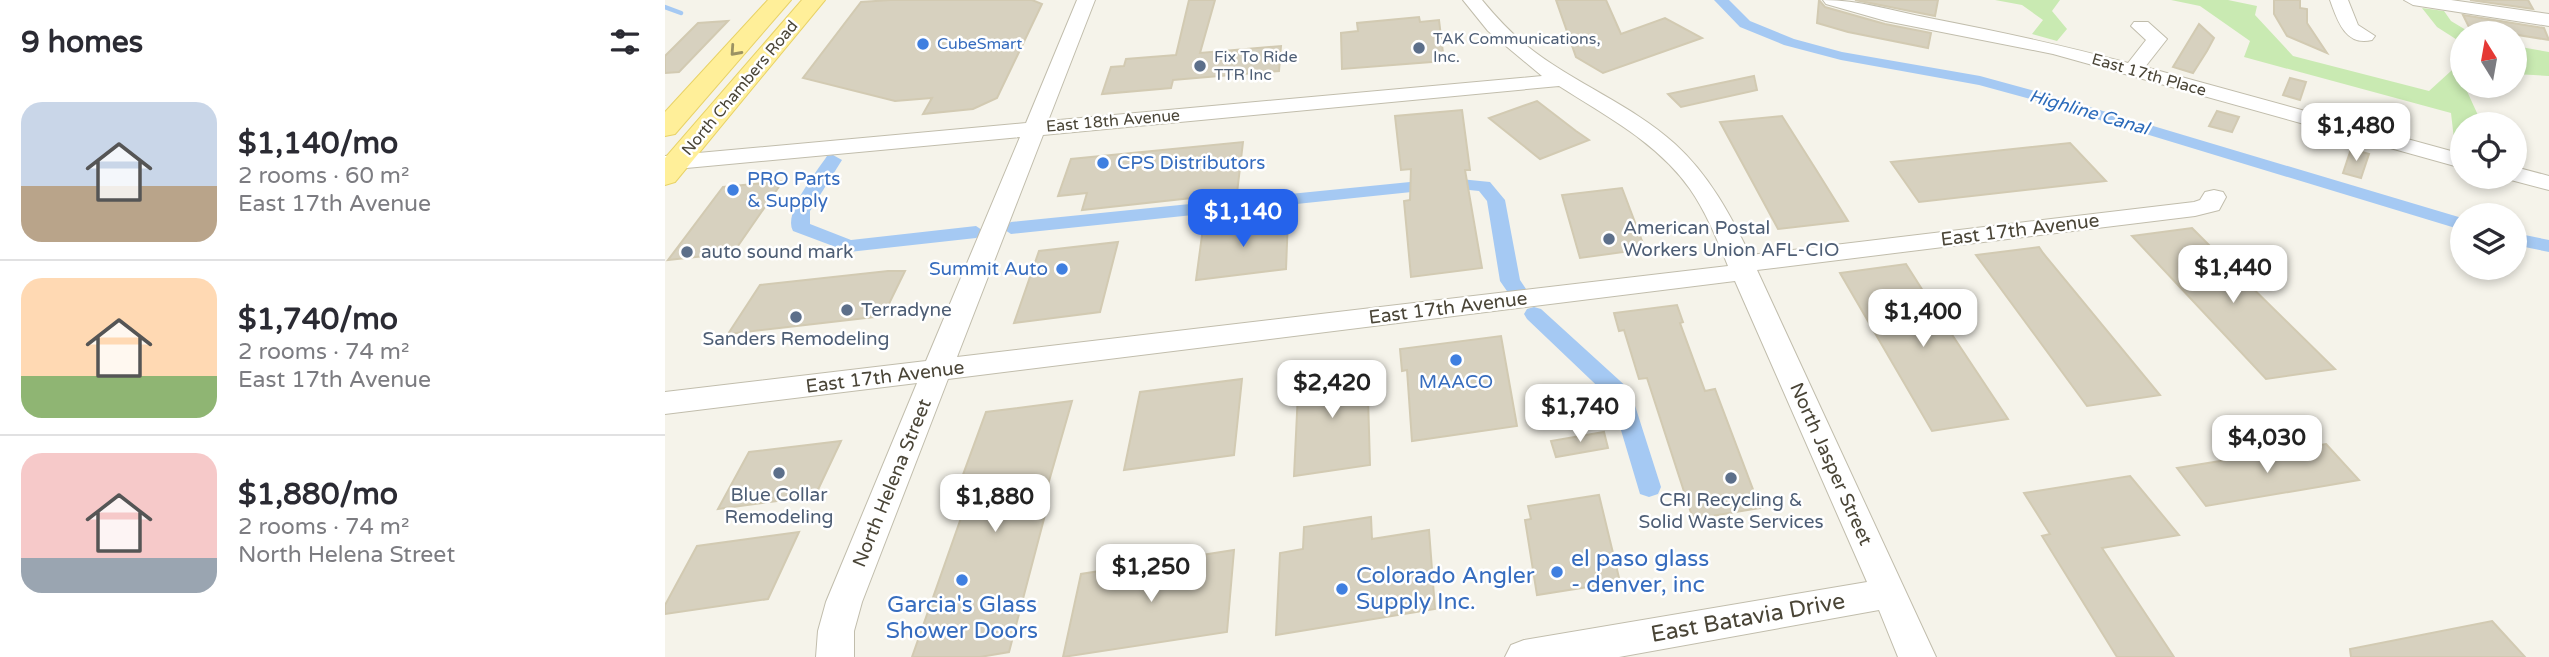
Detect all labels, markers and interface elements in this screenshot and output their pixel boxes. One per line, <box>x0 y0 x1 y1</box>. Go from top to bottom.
street label: North Chambers Road <box>678 16 802 160</box>
north arrow <box>2450 21 2527 98</box>
map controls <box>2450 21 2527 280</box>
icon: filters <box>606 23 644 61</box>
text: 9 homes <box>21 24 143 61</box>
place label: TAK Communications, Inc. <box>1433 29 1601 67</box>
place label: CubeSmart <box>937 34 1022 54</box>
marker: CubeSmart <box>915 36 931 52</box>
marker: TAK Communications, Inc. <box>1411 40 1427 56</box>
one-way arrow <box>730 43 743 56</box>
place label: Fix To Ride TTR Inc <box>1214 47 1298 85</box>
street label: East 17th Place <box>2089 49 2209 101</box>
marker: Fix To Ride TTR Inc <box>1192 58 1208 74</box>
water label: Highline Canal <box>2027 84 2154 140</box>
pin: $1,480 <box>2299 104 2413 163</box>
street label: East 18th Avenue <box>1045 105 1181 137</box>
text: $1,480 <box>2317 112 2395 140</box>
button: locate <box>2450 112 2527 189</box>
text: $1,140/mo <box>238 125 398 162</box>
icon: home <box>77 130 161 214</box>
place label: CPS Distributors <box>1117 152 1265 174</box>
marker: CPS Distributors <box>1095 155 1111 171</box>
text: 2 rooms · 60 m² <box>238 162 409 190</box>
place label: PRO Parts & Supply <box>747 168 840 212</box>
marker: PRO Parts & Supply <box>725 182 741 198</box>
text: East 17th Avenue <box>238 190 431 218</box>
pin: $1,140 <box>1186 190 1300 249</box>
text: $1,140 <box>1204 198 1282 226</box>
button: layers <box>2450 203 2527 280</box>
street label: East 17th Avenue <box>1939 209 2101 251</box>
place label: American Postal Workers Union AFL-CIO <box>1623 217 1839 261</box>
marker: American Postal Workers Union AFL-CIO <box>1601 231 1617 247</box>
place label: auto sound mark <box>701 241 853 263</box>
marker: auto sound mark <box>679 244 695 260</box>
pin: $1,440 <box>2176 246 2290 305</box>
text: $1,440 <box>2194 254 2272 282</box>
place label: Summit Auto <box>929 258 1048 280</box>
marker: Summit Auto <box>1054 261 1070 277</box>
street label: East 17th Avenue <box>1367 287 1529 329</box>
pin: $1,400 <box>1866 290 1980 349</box>
text: $1,400 <box>1884 298 1962 326</box>
place label: Terradyne <box>861 299 952 321</box>
text: $1,740/mo <box>238 301 398 338</box>
marker: Terradyne <box>839 302 855 318</box>
icon: home <box>77 306 161 390</box>
marker: Sanders Remodeling <box>788 309 804 325</box>
place label: Sanders Remodeling <box>702 328 890 350</box>
text: 2 rooms · 74 m² <box>238 338 409 366</box>
marker: MAACO <box>1448 352 1464 368</box>
street label: East 17th Avenue <box>804 356 966 398</box>
pin: $2,420 <box>1275 360 1389 420</box>
text: East 17th Avenue <box>238 366 431 394</box>
text: $2,420 <box>1293 369 1371 397</box>
place label: MAACO <box>1419 371 1493 393</box>
street label: North Jasper Street <box>1785 379 1877 549</box>
pin: $1,740 <box>1523 384 1637 444</box>
text: $1,740 <box>1541 393 1619 421</box>
street label: North Helena Street <box>848 396 936 570</box>
pin: $4,030 <box>2210 416 2324 475</box>
text: $4,030 <box>2228 424 2306 452</box>
marker: Blue Collar Remodeling <box>771 465 787 481</box>
marker: CRI Recycling & Solid Waste Services <box>1723 470 1739 486</box>
pin: $1,880 <box>938 475 1052 534</box>
text: $1,880/mo <box>238 476 398 513</box>
icon: home <box>77 481 161 565</box>
text: $1,880 <box>956 483 1034 511</box>
place label: Blue Collar Remodeling <box>724 484 834 528</box>
place label: CRI Recycling & Solid Waste Services <box>1638 489 1824 533</box>
text: 2 rooms · 74 m² <box>238 513 409 541</box>
text: North Helena Street <box>238 541 455 569</box>
pin: $1,250 <box>1094 544 1208 604</box>
place label: el paso glass - denver, inc <box>1571 545 1709 599</box>
text: $1,250 <box>1112 553 1190 581</box>
place label: Colorado Angler Supply Inc. <box>1356 562 1535 616</box>
marker: el paso glass - denver, inc <box>1549 564 1565 580</box>
marker: Garcia's Glass Shower Doors <box>954 572 970 588</box>
marker: Colorado Angler Supply Inc. <box>1334 581 1350 597</box>
street label: East Batavia Drive <box>1649 587 1847 649</box>
place label: Garcia's Glass Shower Doors <box>886 591 1038 645</box>

